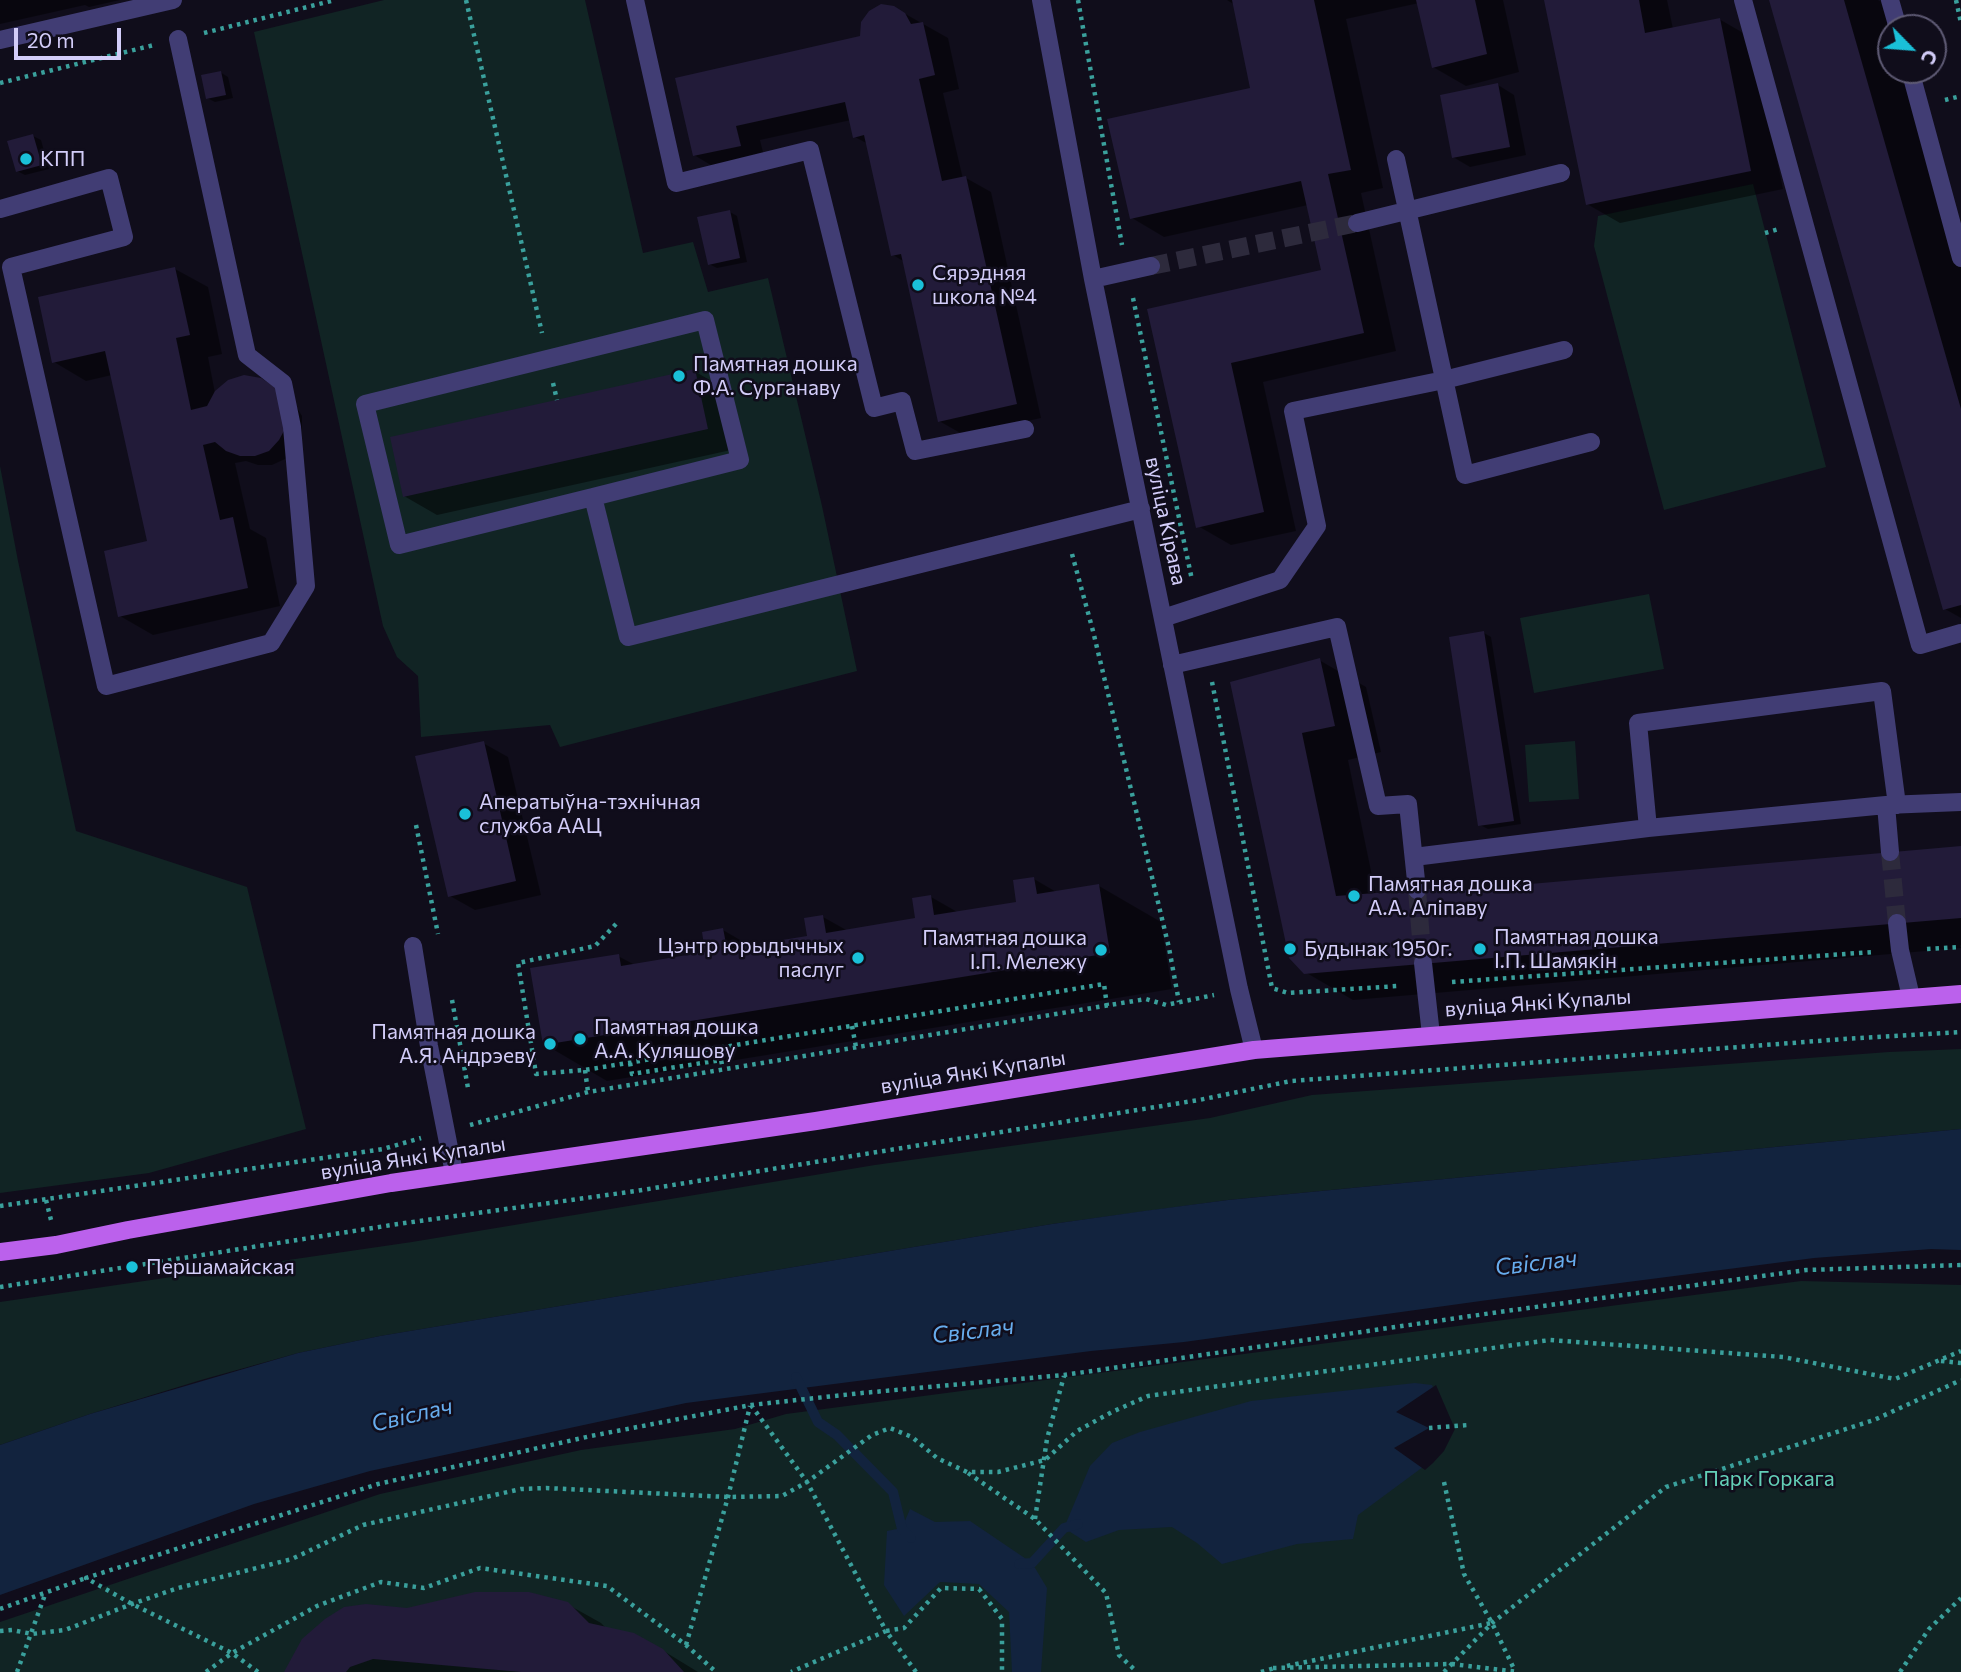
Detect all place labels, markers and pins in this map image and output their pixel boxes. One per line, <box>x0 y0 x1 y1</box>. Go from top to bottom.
place label: КПП <box>40 146 85 172</box>
marker: КПП <box>18 151 34 167</box>
place label: Сярэдняя школа №4 <box>932 260 1037 310</box>
marker: Сярэдняя школа №4 <box>910 277 926 293</box>
place label: Памятная дошка Ф.А. Сурганаву <box>693 351 858 401</box>
marker: Памятная дошка Ф.А. Сурганаву <box>671 368 687 384</box>
place label: Аператыўна-тэхнічная служба ААЦ <box>479 789 701 839</box>
marker: Аператыўна-тэхнічная служба ААЦ <box>457 806 473 822</box>
place label: Памятная дошка А.А. Аліпаву <box>1368 871 1533 921</box>
marker: Памятная дошка А.А. Аліпаву <box>1346 888 1362 904</box>
place label: Памятная дошка І.П. Шамякін <box>1494 924 1659 974</box>
place label: Памятная дошка І.П. Мележу <box>922 925 1087 975</box>
place label: Цэнтр юрыдычных паслуг <box>658 933 844 983</box>
place label: Будынак 1950г. <box>1304 936 1453 962</box>
marker: Будынак 1950г. <box>1282 941 1298 957</box>
marker: Памятная дошка І.П. Шамякін <box>1472 941 1488 957</box>
marker: Памятная дошка І.П. Мележу <box>1093 942 1109 958</box>
marker: Цэнтр юрыдычных паслуг <box>850 950 866 966</box>
place label: Памятная дошка А.А. Куляшову <box>594 1014 759 1064</box>
place label: Памятная дошка А.Я. Андрэеву <box>371 1019 536 1069</box>
marker: Памятная дошка А.А. Куляшову <box>572 1031 588 1047</box>
marker: Памятная дошка А.Я. Андрэеву <box>542 1036 558 1052</box>
place label: Першамайская <box>146 1254 295 1280</box>
marker: Першамайская <box>124 1259 140 1275</box>

